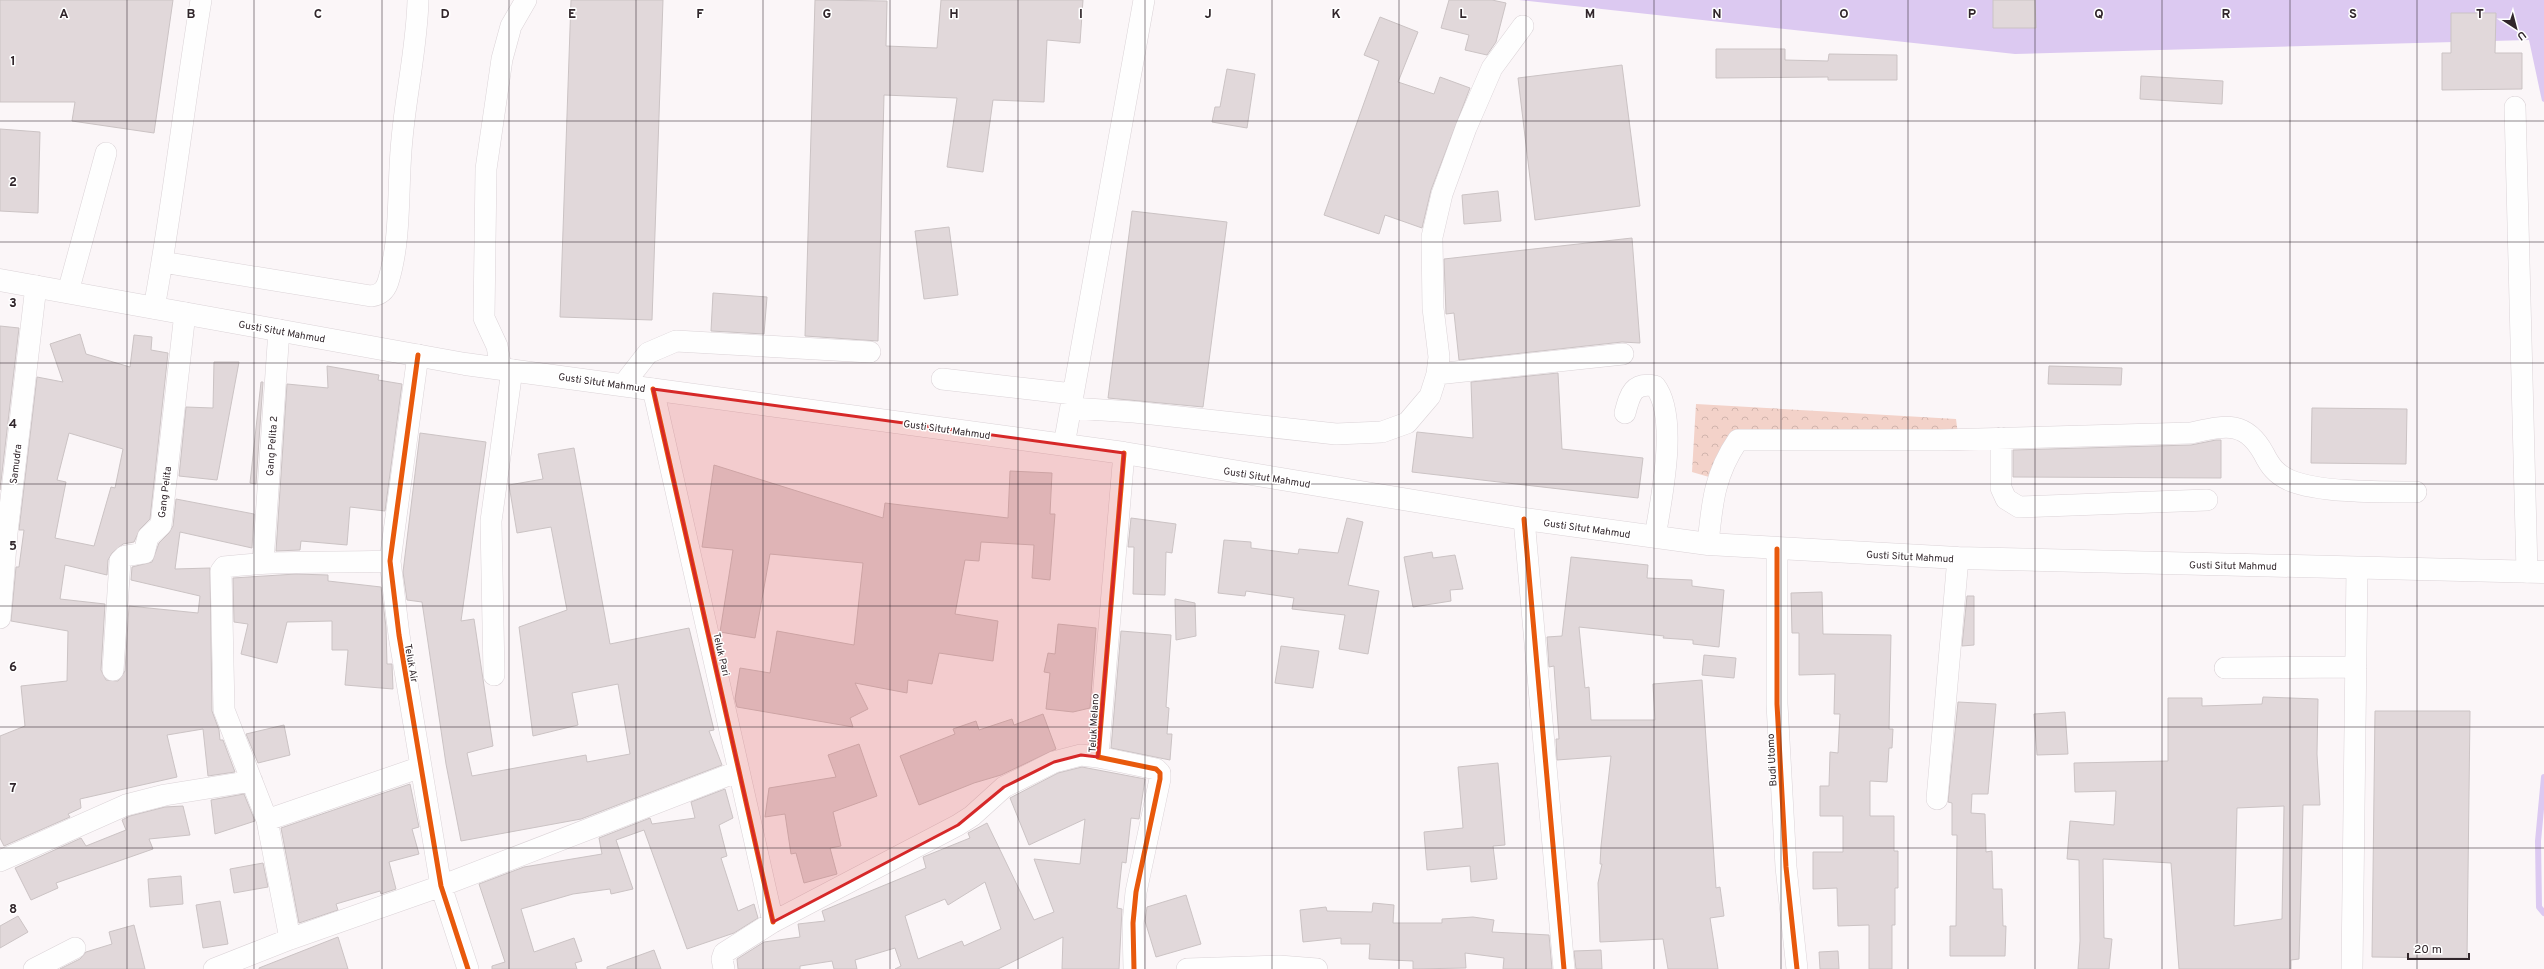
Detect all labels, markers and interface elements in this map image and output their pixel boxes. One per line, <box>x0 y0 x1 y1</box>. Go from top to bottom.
text: A <box>59 7 69 23</box>
text: B <box>187 7 196 23</box>
text: C <box>314 7 322 23</box>
text: D <box>440 7 450 23</box>
text: E <box>568 7 576 23</box>
text: F <box>696 7 704 23</box>
text: G <box>823 7 832 23</box>
text: H <box>949 7 959 23</box>
text: I <box>1079 7 1083 23</box>
text: J <box>1204 7 1212 23</box>
text: K <box>1331 7 1341 23</box>
text: L <box>1459 7 1467 23</box>
text: M <box>1585 7 1595 23</box>
text: N <box>1712 7 1722 23</box>
text: O <box>1839 7 1849 23</box>
text: P <box>1968 7 1977 23</box>
text: Q <box>2094 7 2104 23</box>
text: R <box>2222 7 2231 23</box>
text: S <box>2349 7 2357 23</box>
text: T <box>2476 7 2484 23</box>
north arrow <box>2496 8 2536 48</box>
text: U <box>2514 27 2529 43</box>
text: 1 <box>10 54 16 70</box>
text: 2 <box>9 175 17 191</box>
text: 3 <box>9 296 17 312</box>
street label: Gusti Situt Mahmud <box>237 318 326 347</box>
street label: Gusti Situt Mahmud <box>557 371 646 396</box>
street label: Gang Pelita 2 <box>264 416 281 477</box>
text: 4 <box>9 417 17 433</box>
street label: Gusti Situt Mahmud <box>902 418 991 443</box>
street label: Samudra <box>8 444 25 485</box>
street label: Gusti Situt Mahmud <box>1222 465 1311 492</box>
street label: Gang Pelita <box>156 466 175 519</box>
street label: Gusti Situt Mahmud <box>1542 517 1631 542</box>
text: 5 <box>9 539 17 555</box>
street label: Gusti Situt Mahmud <box>1866 549 1954 566</box>
street label: Gusti Situt Mahmud <box>2189 559 2277 574</box>
street label: Teluk Pari <box>709 631 732 677</box>
street label: Teluk Air <box>401 643 420 684</box>
text: 6 <box>9 660 17 676</box>
street label: Teluk Melano <box>1086 693 1103 753</box>
street label: Budi Utomo <box>1765 733 1780 787</box>
text: 7 <box>10 781 17 797</box>
text: 8 <box>9 902 17 918</box>
scale bar <box>2408 935 2469 961</box>
text: 20 m <box>2414 942 2442 958</box>

